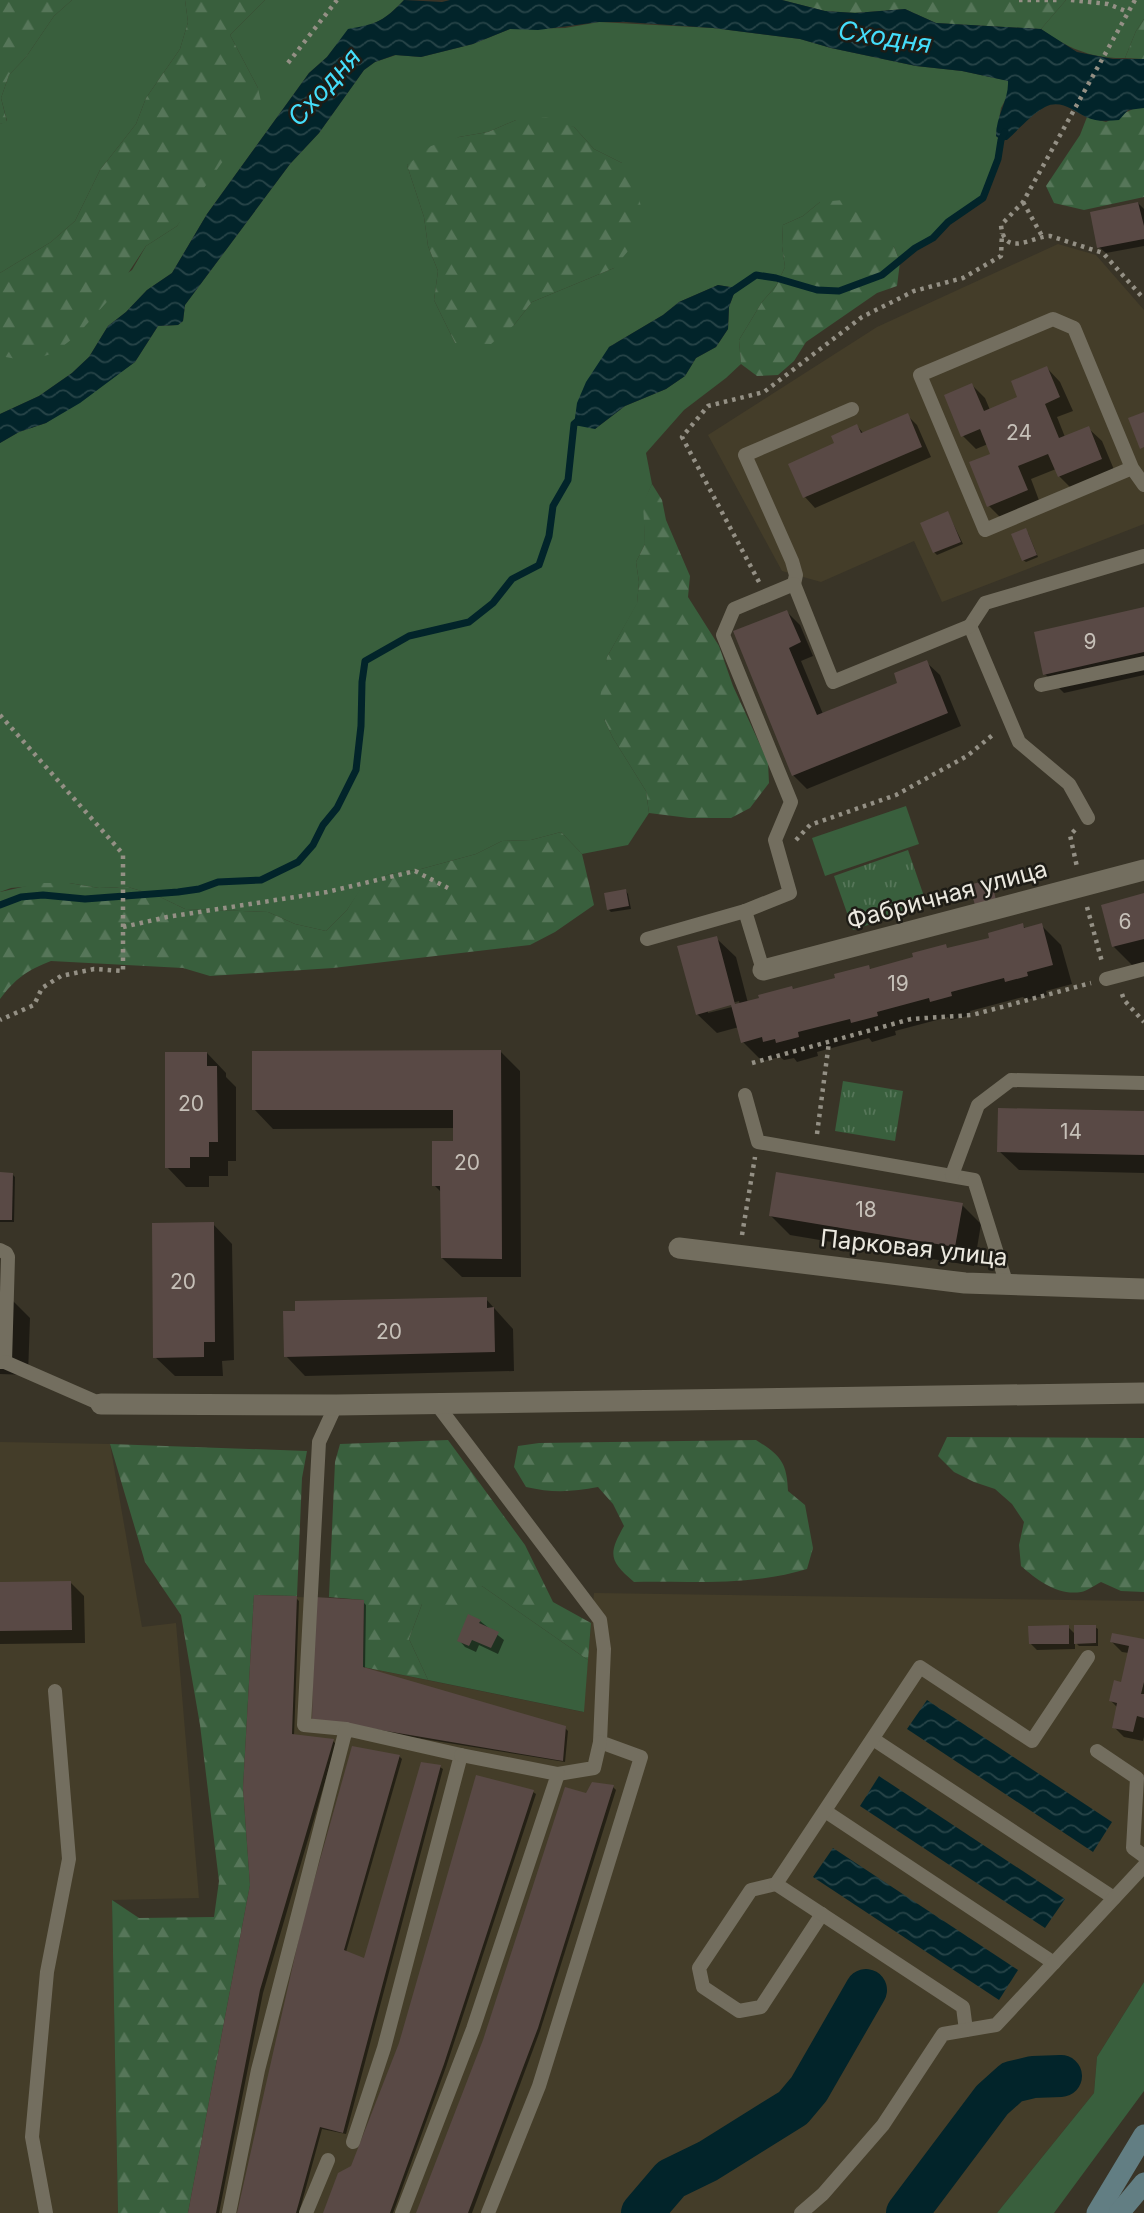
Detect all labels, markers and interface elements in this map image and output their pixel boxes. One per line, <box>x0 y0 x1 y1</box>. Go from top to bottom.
water label: Сходня <box>836 14 934 59</box>
water label: Сходня <box>281 41 367 132</box>
house number: 24 <box>1006 420 1032 445</box>
house number: 9 <box>1083 629 1097 654</box>
street label: Фабричная улица <box>844 854 1050 935</box>
house number: 6 <box>1118 909 1132 934</box>
house number: 19 <box>887 971 909 996</box>
house number: 20 <box>178 1091 204 1116</box>
house number: 14 <box>1060 1119 1082 1144</box>
house number: 20 <box>454 1150 480 1175</box>
house number: 18 <box>855 1197 877 1222</box>
street label: Парковая улица <box>819 1223 1009 1272</box>
house number: 20 <box>170 1269 196 1294</box>
house number: 20 <box>376 1319 402 1344</box>

